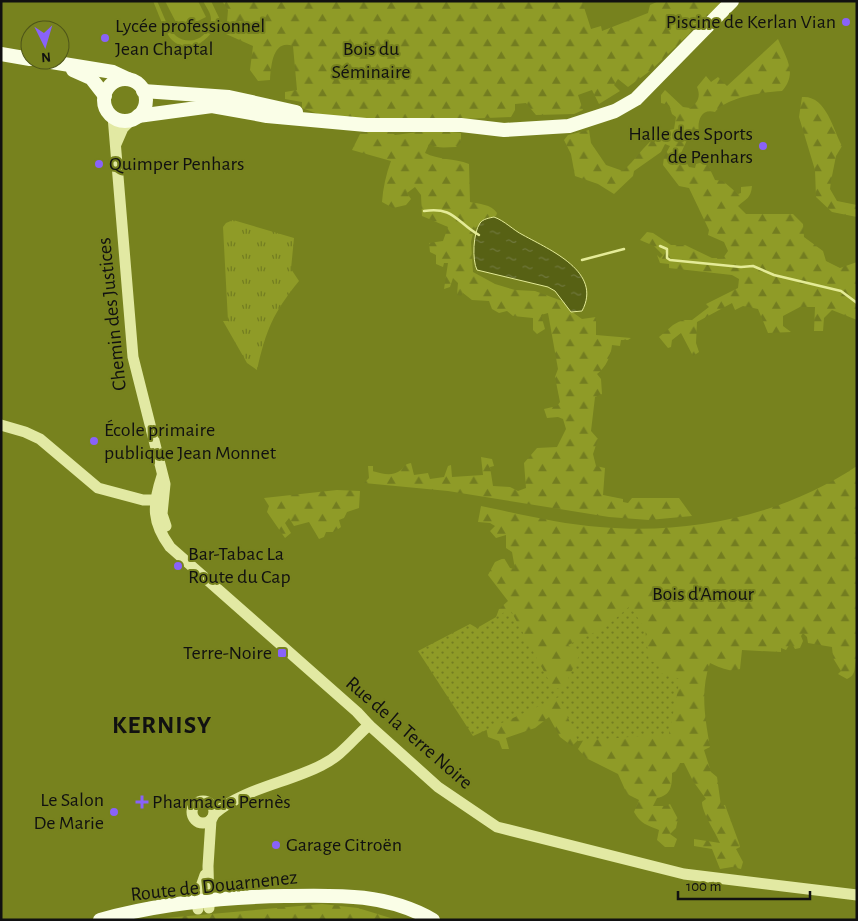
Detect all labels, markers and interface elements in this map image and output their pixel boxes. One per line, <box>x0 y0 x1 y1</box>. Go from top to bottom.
place label: Piscine de Kerlan Vian <box>666 12 836 32</box>
place label: Lycée professionnel Jean Chaptal <box>115 16 265 59</box>
marker: Piscine de Kerlan Vian <box>840 16 852 28</box>
north arrow <box>20 20 70 70</box>
marker: Lycée professionnel Jean Chaptal <box>99 32 111 44</box>
park label: Bois du Séminaire <box>331 39 411 82</box>
text: N <box>41 50 52 64</box>
place label: Halle des Sports de Penhars <box>628 124 753 167</box>
marker: Halle des Sports de Penhars <box>757 140 769 152</box>
place label: Quimper Penhars <box>109 154 244 174</box>
marker: Quimper Penhars <box>93 158 105 170</box>
street label: Chemin des Justices <box>94 236 130 392</box>
place label: École primaire publique Jean Monnet <box>104 419 277 463</box>
marker: École primaire publique Jean Monnet <box>88 435 100 447</box>
place label: Bar-Tabac La Route du Cap <box>188 544 291 587</box>
marker: Bar-Tabac La Route du Cap <box>172 560 184 572</box>
park label: Bois d'Amour <box>652 584 755 604</box>
place label: Terre-Noire <box>183 643 272 663</box>
marker: Terre-Noire <box>276 647 288 659</box>
street label: Rue de la Terre Noire <box>342 673 476 793</box>
district label: KERNISY <box>112 713 212 738</box>
place label: Le Salon De Marie <box>33 790 104 833</box>
place label: Pharmacie Pernès <box>152 792 291 812</box>
marker: Pharmacie Pernès <box>136 796 148 808</box>
marker: Le Salon De Marie <box>108 806 120 818</box>
place label: Garage Citroën <box>286 835 402 855</box>
marker: Garage Citroën <box>270 839 282 851</box>
street label: Route de Douarnenez <box>130 867 298 905</box>
scale bar <box>678 868 810 900</box>
text: 100 m <box>686 879 721 894</box>

